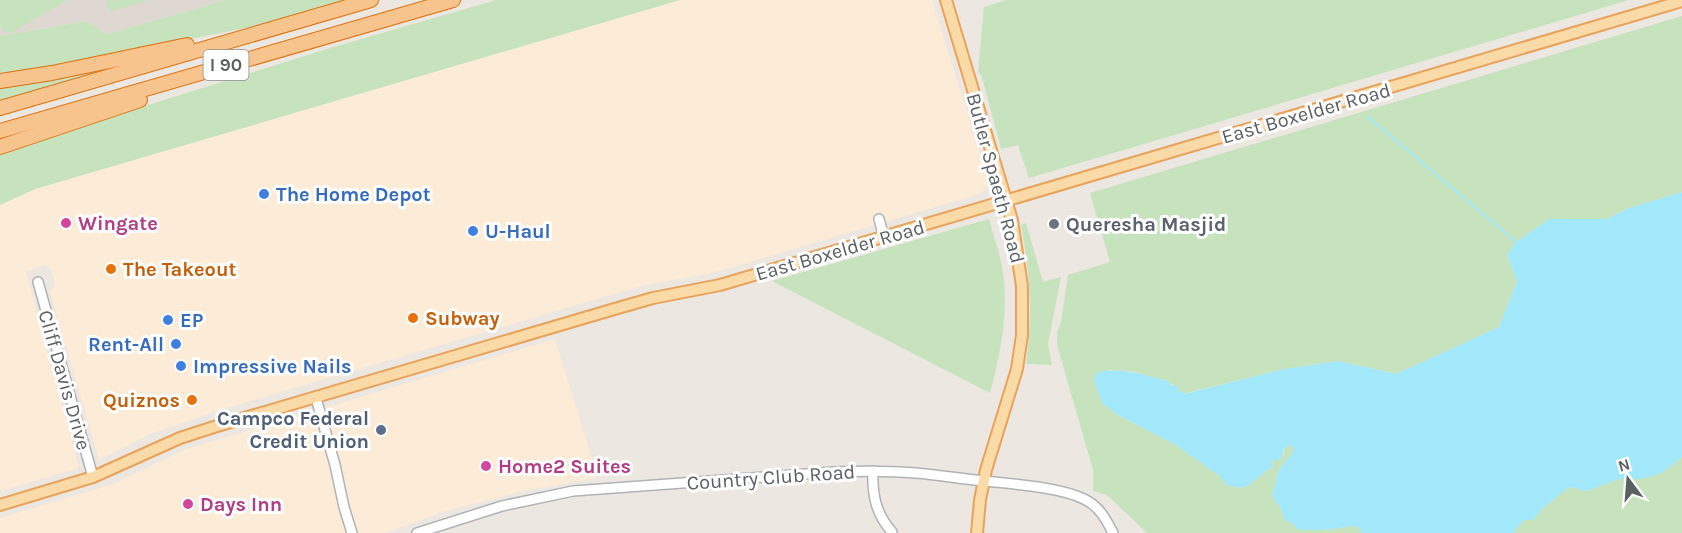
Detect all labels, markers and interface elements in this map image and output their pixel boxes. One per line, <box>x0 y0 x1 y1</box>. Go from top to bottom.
road number: I 90 <box>204 50 248 80</box>
street label: East Boxelder Road <box>1219 78 1393 149</box>
street label: Butler Spaeth Road <box>962 90 1029 266</box>
place label: The Home Depot <box>276 183 431 206</box>
marker: The Home Depot <box>257 187 271 201</box>
place label: Wingate <box>78 212 158 235</box>
place label: Queresha Masjid <box>1066 213 1226 236</box>
street label: East Boxelder Road <box>753 215 927 286</box>
marker: Wingate <box>59 216 73 230</box>
marker: Queresha Masjid <box>1047 217 1061 231</box>
place label: U-Haul <box>485 220 551 243</box>
marker: U-Haul <box>466 224 480 238</box>
place label: The Takeout <box>123 258 236 281</box>
marker: The Takeout <box>104 262 118 276</box>
place label: Subway <box>425 307 500 330</box>
street label: Cliff Davis Drive <box>34 308 95 453</box>
place label: EP <box>180 309 204 332</box>
marker: Subway <box>406 311 420 325</box>
marker: EP <box>161 313 175 327</box>
place label: Rent-All <box>88 333 164 356</box>
marker: Rent-All <box>169 337 183 351</box>
place label: Impressive Nails <box>193 355 352 378</box>
marker: Impressive Nails <box>174 359 188 373</box>
place label: Quiznos <box>103 389 180 412</box>
marker: Quiznos <box>185 393 199 407</box>
place label: Campco Federal Credit Union <box>217 407 369 453</box>
marker: Campco Federal Credit Union <box>374 423 388 437</box>
north arrow <box>1598 449 1658 509</box>
text: N <box>1616 454 1632 476</box>
place label: Home2 Suites <box>498 455 631 478</box>
marker: Home2 Suites <box>479 459 493 473</box>
street label: Country Club Road <box>686 460 856 495</box>
place label: Days Inn <box>200 493 282 516</box>
marker: Days Inn <box>181 497 195 511</box>

